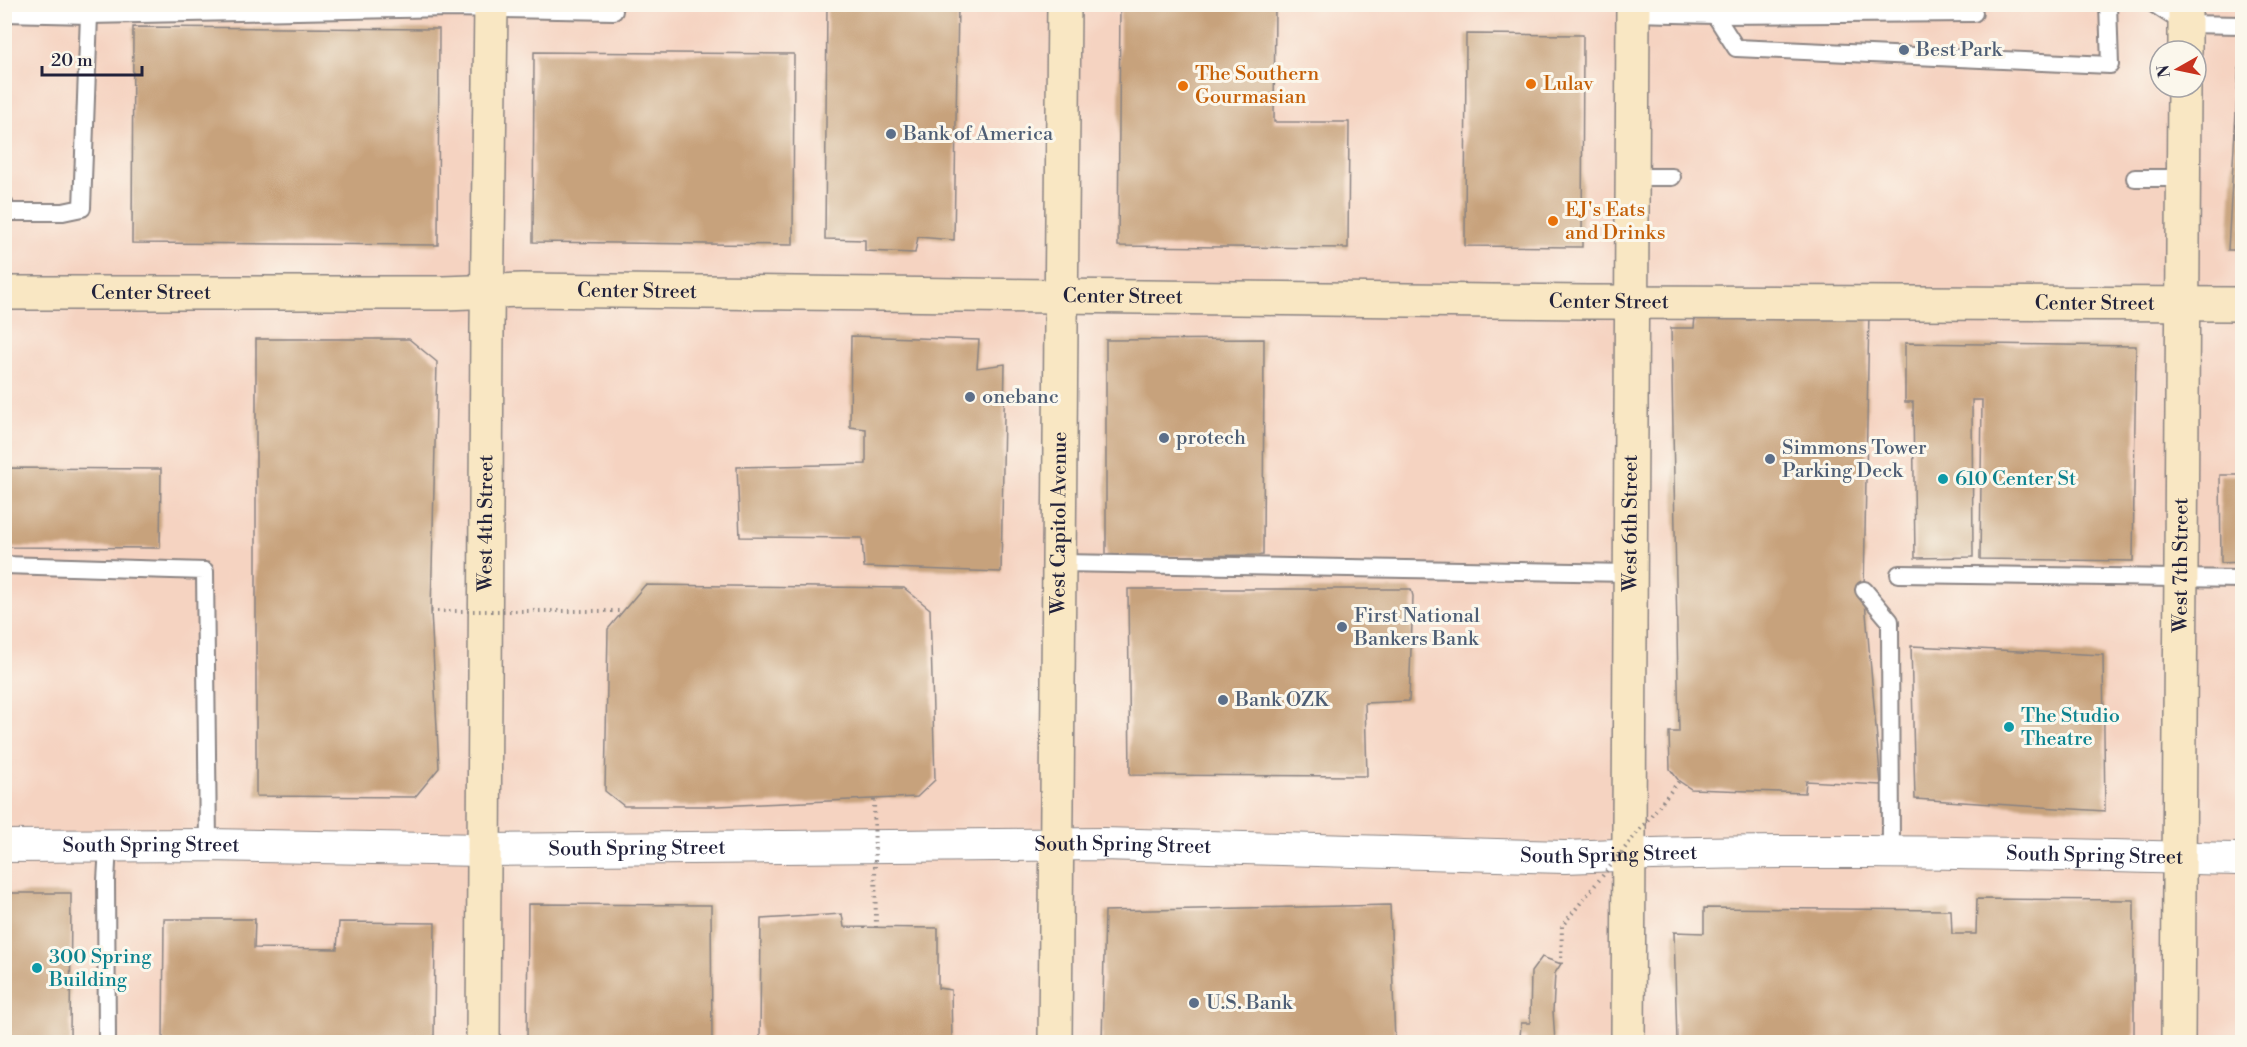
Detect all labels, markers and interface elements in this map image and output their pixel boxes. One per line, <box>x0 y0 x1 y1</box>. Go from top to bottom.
place label: Best Park <box>1915 38 2003 63</box>
scale bar <box>42 39 142 77</box>
north arrow <box>2148 39 2208 99</box>
marker: Best Park <box>1897 43 1911 57</box>
text: 20 m <box>51 49 93 72</box>
place label: The Southern Gourmasian <box>1195 62 1319 110</box>
text: N <box>2153 63 2175 79</box>
place label: Lulav <box>1543 72 1595 97</box>
marker: Lulav <box>1524 77 1538 91</box>
marker: The Southern Gourmasian <box>1176 79 1190 93</box>
place label: Bank of America <box>902 122 1054 147</box>
marker: Bank of America <box>884 127 898 141</box>
place label: EJ's Eats and Drinks <box>1565 198 1666 246</box>
marker: EJ's Eats and Drinks <box>1546 214 1560 228</box>
street label: Center Street <box>577 278 697 304</box>
street label: Center Street <box>91 281 211 306</box>
street label: Center Street <box>1063 284 1183 310</box>
street label: Center Street <box>1549 289 1669 315</box>
street label: Center Street <box>2035 291 2155 316</box>
place label: onebanc <box>982 385 1059 410</box>
marker: onebanc <box>963 390 977 404</box>
place label: protech <box>1176 426 1246 451</box>
street label: West Capitol Avenue <box>1046 431 1072 616</box>
marker: protech <box>1157 431 1171 445</box>
place label: Simmons Tower Parking Deck <box>1782 436 1927 484</box>
marker: Simmons Tower Parking Deck <box>1763 452 1777 466</box>
street label: West 6th Street <box>1618 454 1643 593</box>
street label: West 4th Street <box>473 455 499 592</box>
place label: 610 Center St <box>1955 467 2076 492</box>
marker: 610 Center St <box>1936 472 1950 486</box>
street label: West 7th Street <box>2168 497 2194 634</box>
place label: First National Bankers Bank <box>1353 604 1480 652</box>
marker: First National Bankers Bank <box>1335 620 1349 634</box>
place label: Bank OZK <box>1234 688 1330 713</box>
marker: Bank OZK <box>1216 693 1230 707</box>
place label: The Studio Theatre <box>2021 704 2120 752</box>
marker: The Studio Theatre <box>2002 720 2016 734</box>
street label: South Spring Street <box>1034 831 1212 860</box>
street label: South Spring Street <box>62 832 240 858</box>
street label: South Spring Street <box>548 835 726 862</box>
street label: South Spring Street <box>1520 840 1697 870</box>
street label: South Spring Street <box>2006 841 2183 870</box>
place label: 300 Spring Building <box>48 945 152 993</box>
marker: 300 Spring Building <box>30 961 44 975</box>
place label: U.S. Bank <box>1206 991 1294 1016</box>
marker: U.S. Bank <box>1187 996 1201 1010</box>

